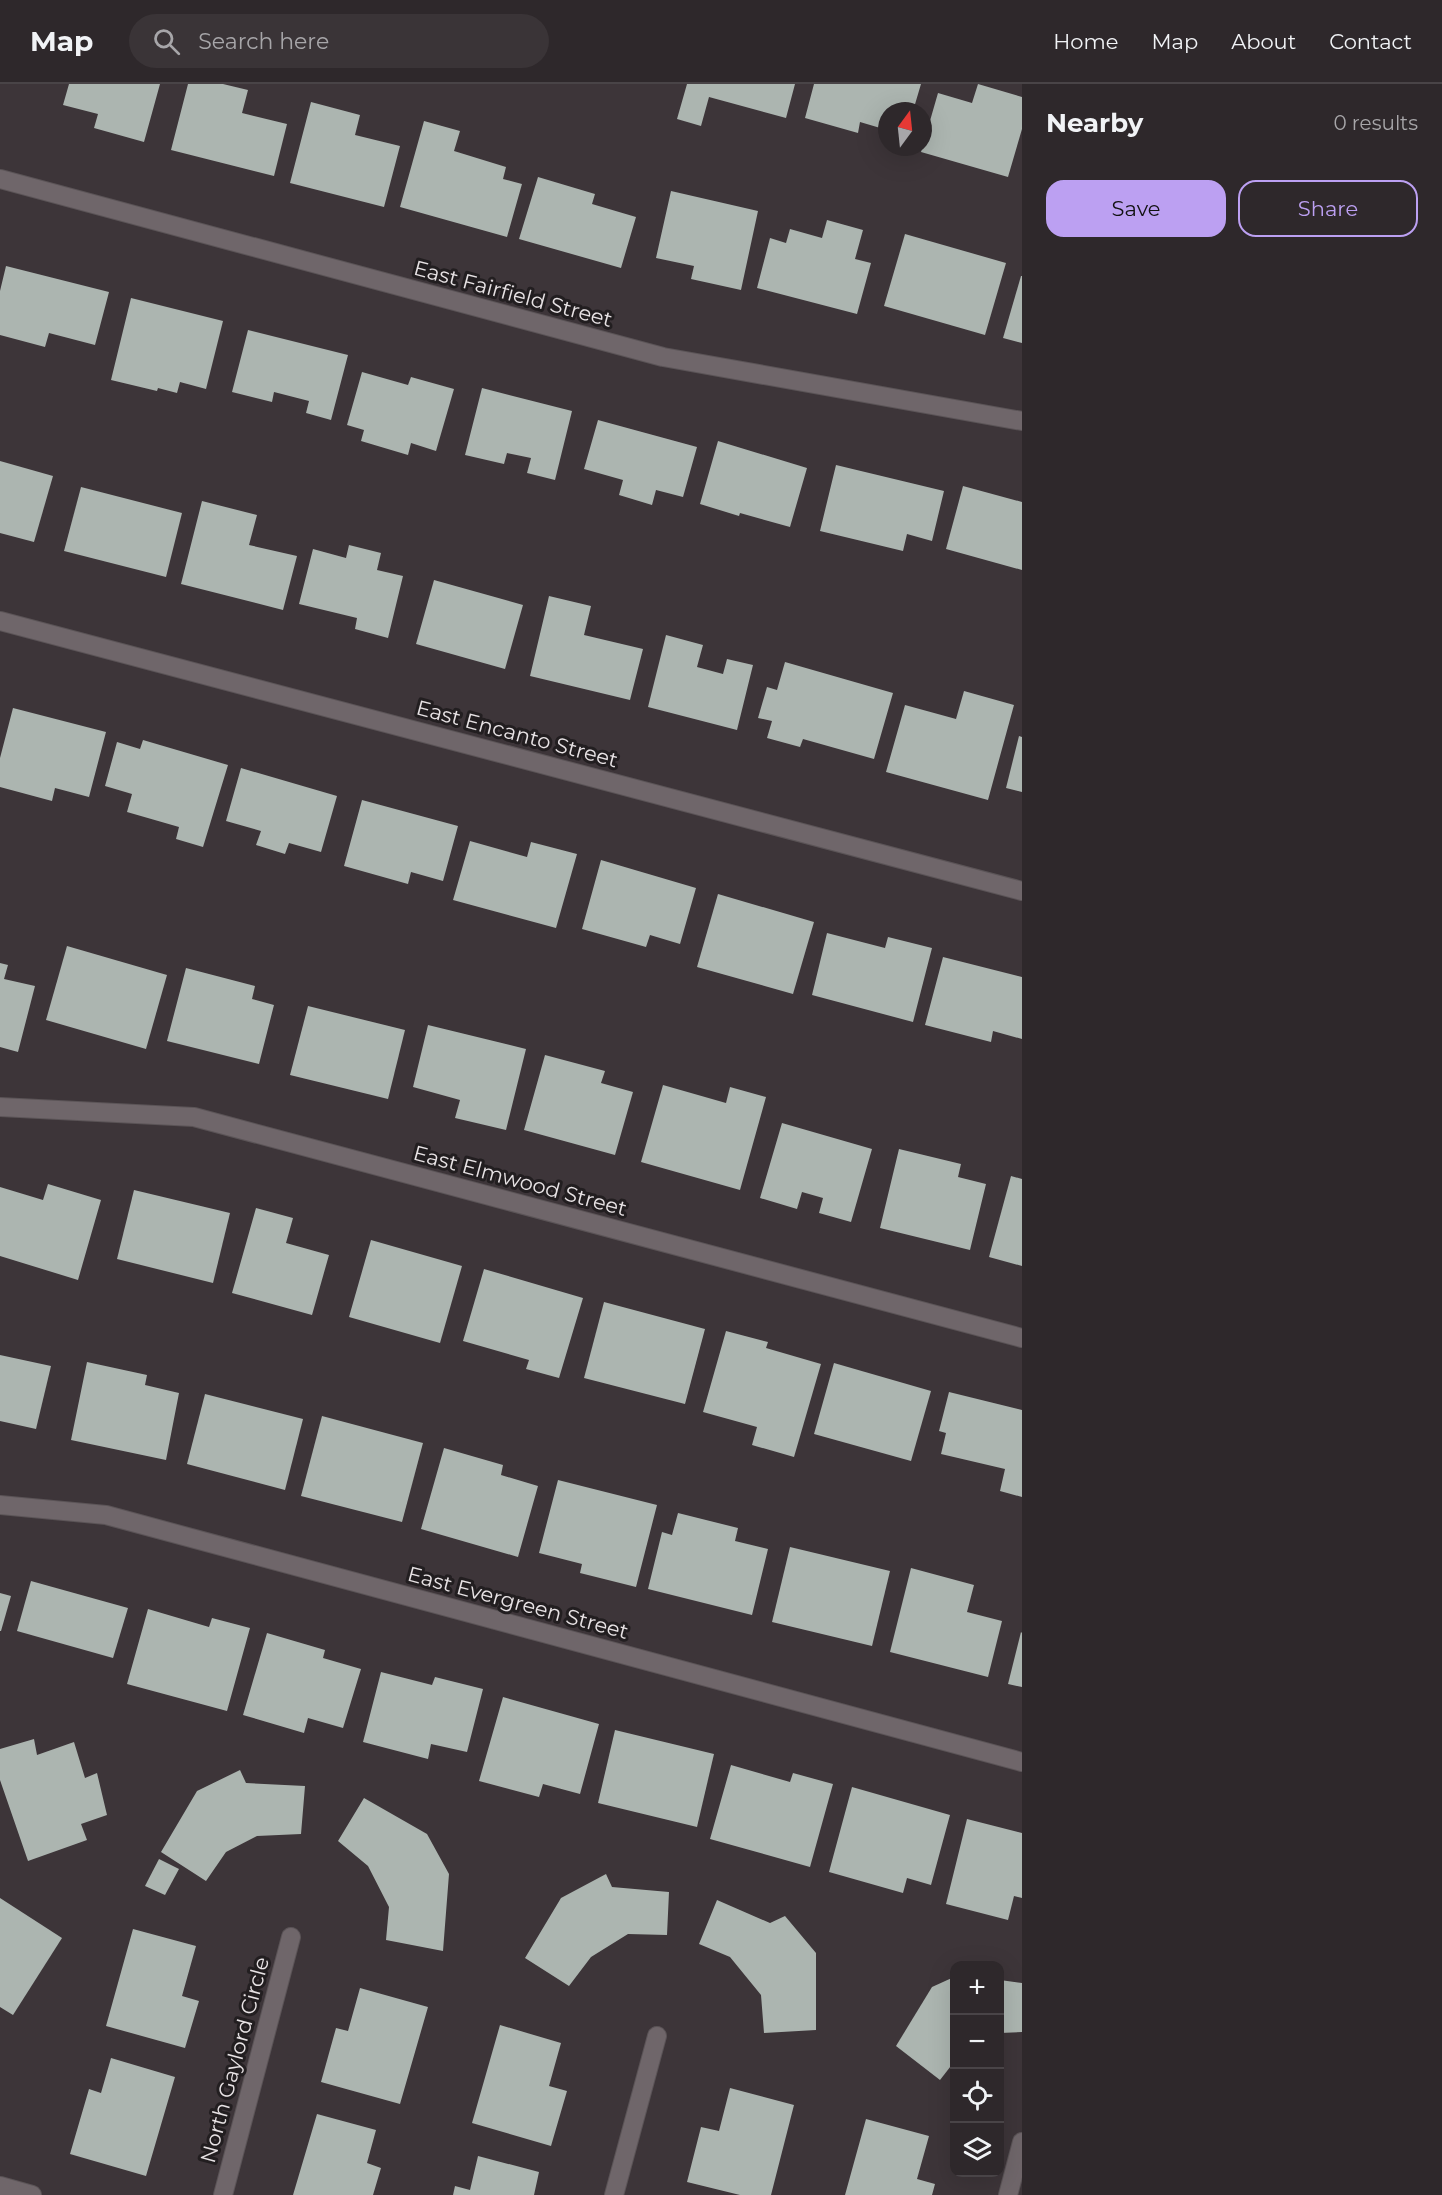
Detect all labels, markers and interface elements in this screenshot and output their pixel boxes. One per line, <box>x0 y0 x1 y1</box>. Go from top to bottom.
search box <box>129 14 549 68</box>
text: Map <box>30 24 93 58</box>
icon: search <box>150 25 183 58</box>
text: Search here <box>198 28 329 55</box>
text: Home <box>1053 29 1118 54</box>
text: Map <box>1151 29 1198 54</box>
text: About <box>1231 29 1296 54</box>
text: Contact <box>1329 29 1412 54</box>
north arrow <box>878 102 932 156</box>
text: Nearby <box>1046 107 1143 139</box>
text: 0 results <box>1333 111 1418 135</box>
button: Save <box>1046 180 1226 237</box>
button: Share <box>1238 180 1418 237</box>
street label: East Fairfield Street <box>411 255 615 332</box>
street label: East Encanto Street <box>414 695 621 772</box>
street label: East Elmwood Street <box>411 1140 630 1221</box>
street label: East Evergreen Street <box>405 1561 631 1644</box>
street label: North Gaylord Circle <box>195 1954 274 2166</box>
map controls <box>950 1961 1004 2177</box>
button: + <box>950 1961 1004 2015</box>
button: − <box>950 2015 1004 2069</box>
button: locate <box>950 2069 1004 2123</box>
button: layers <box>950 2123 1004 2177</box>

